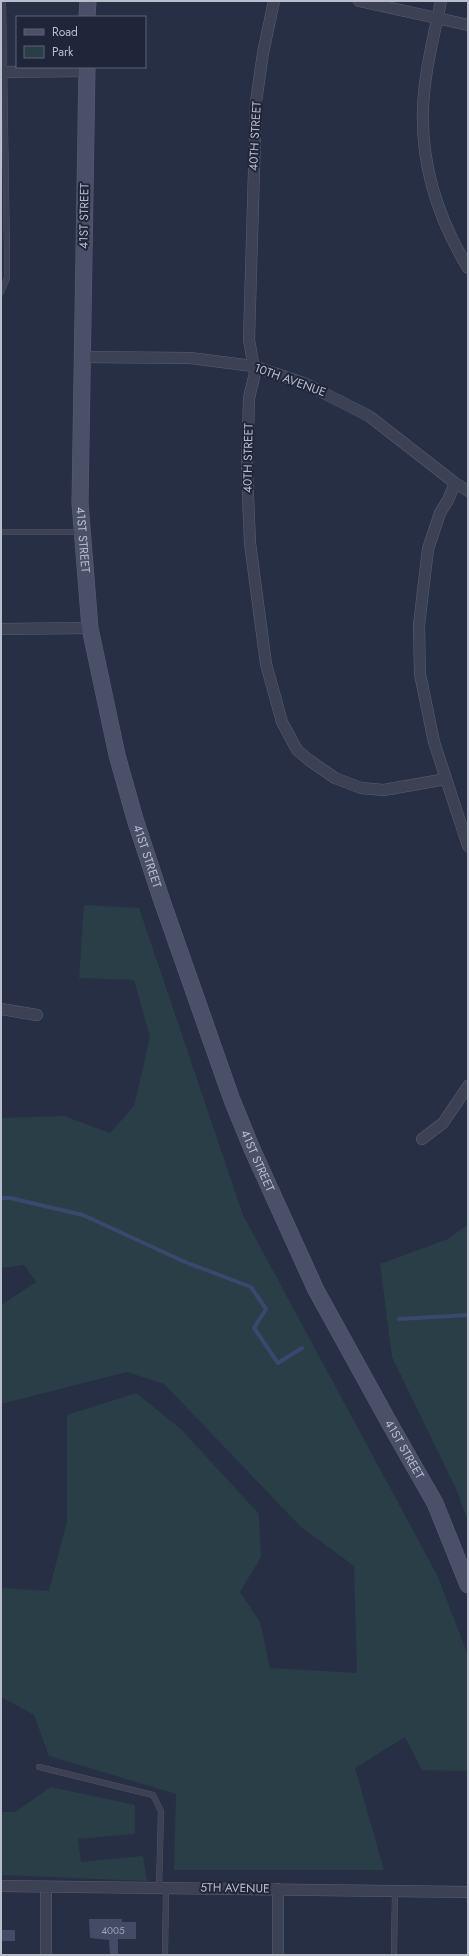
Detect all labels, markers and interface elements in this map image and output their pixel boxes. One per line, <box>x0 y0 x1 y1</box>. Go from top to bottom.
legend <box>16 16 146 68</box>
text: Road <box>52 23 78 41</box>
text: Park <box>52 43 74 61</box>
street label: 40TH STREET <box>244 100 266 171</box>
street label: 41ST STREET <box>74 183 94 249</box>
street label: 10TH AVENUE <box>252 359 328 401</box>
street label: 40TH STREET <box>238 423 258 493</box>
street label: 41ST STREET <box>71 506 95 574</box>
street label: 41ST STREET <box>128 822 166 891</box>
street label: 41ST STREET <box>236 1127 279 1195</box>
street label: 41ST STREET <box>380 1416 429 1483</box>
street label: 5TH AVENUE <box>200 1878 270 1898</box>
house number: 4005 <box>101 1923 125 1938</box>

